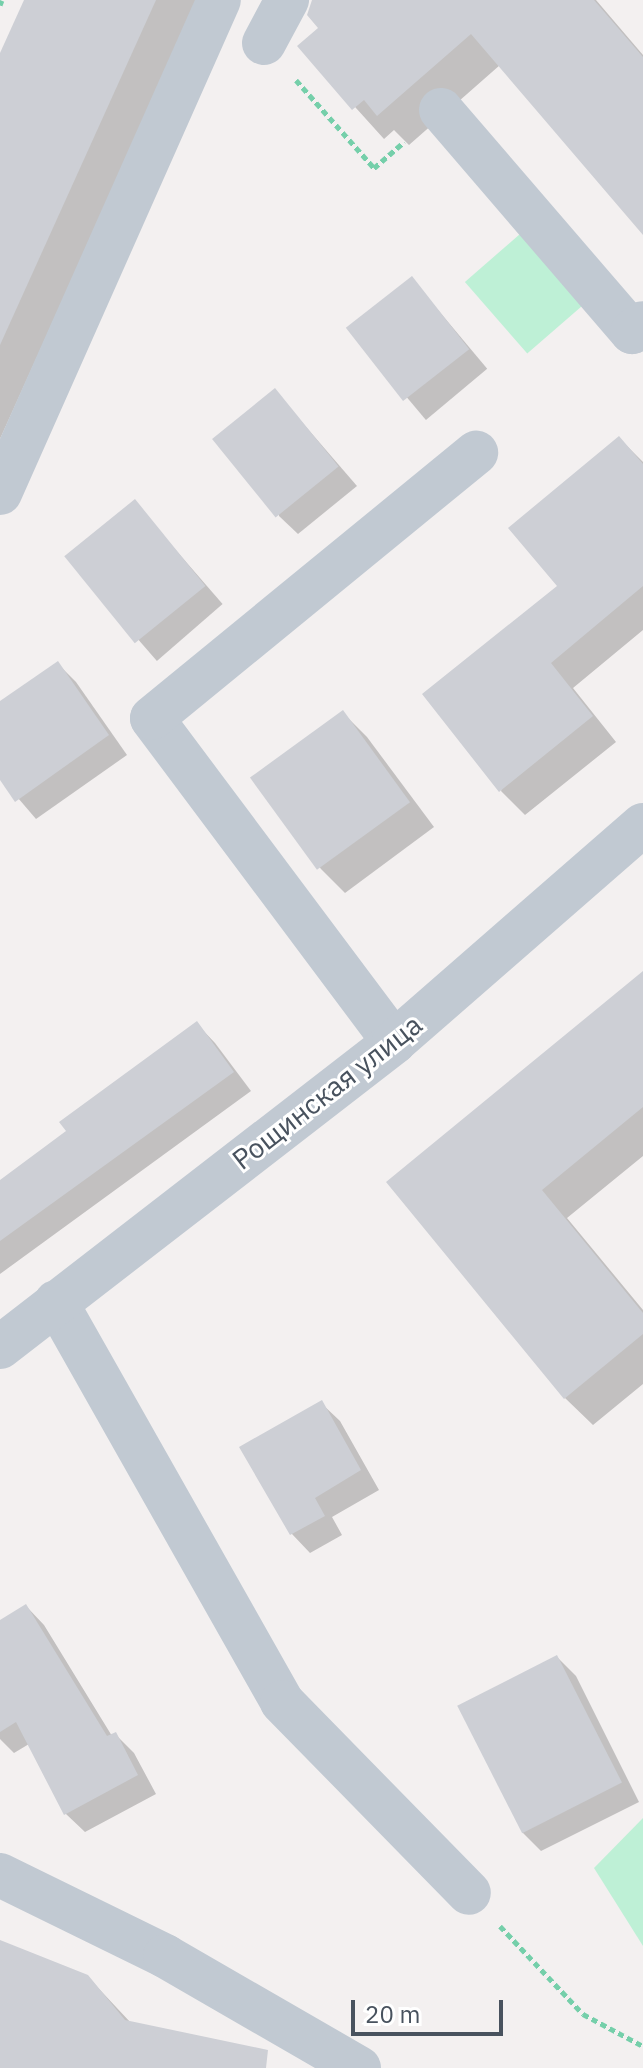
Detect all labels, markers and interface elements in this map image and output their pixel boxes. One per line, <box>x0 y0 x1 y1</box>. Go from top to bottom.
street label: Рощинская улица <box>225 1008 429 1176</box>
scale bar <box>355 1984 507 2034</box>
text: 20 m <box>365 1998 420 2030</box>

